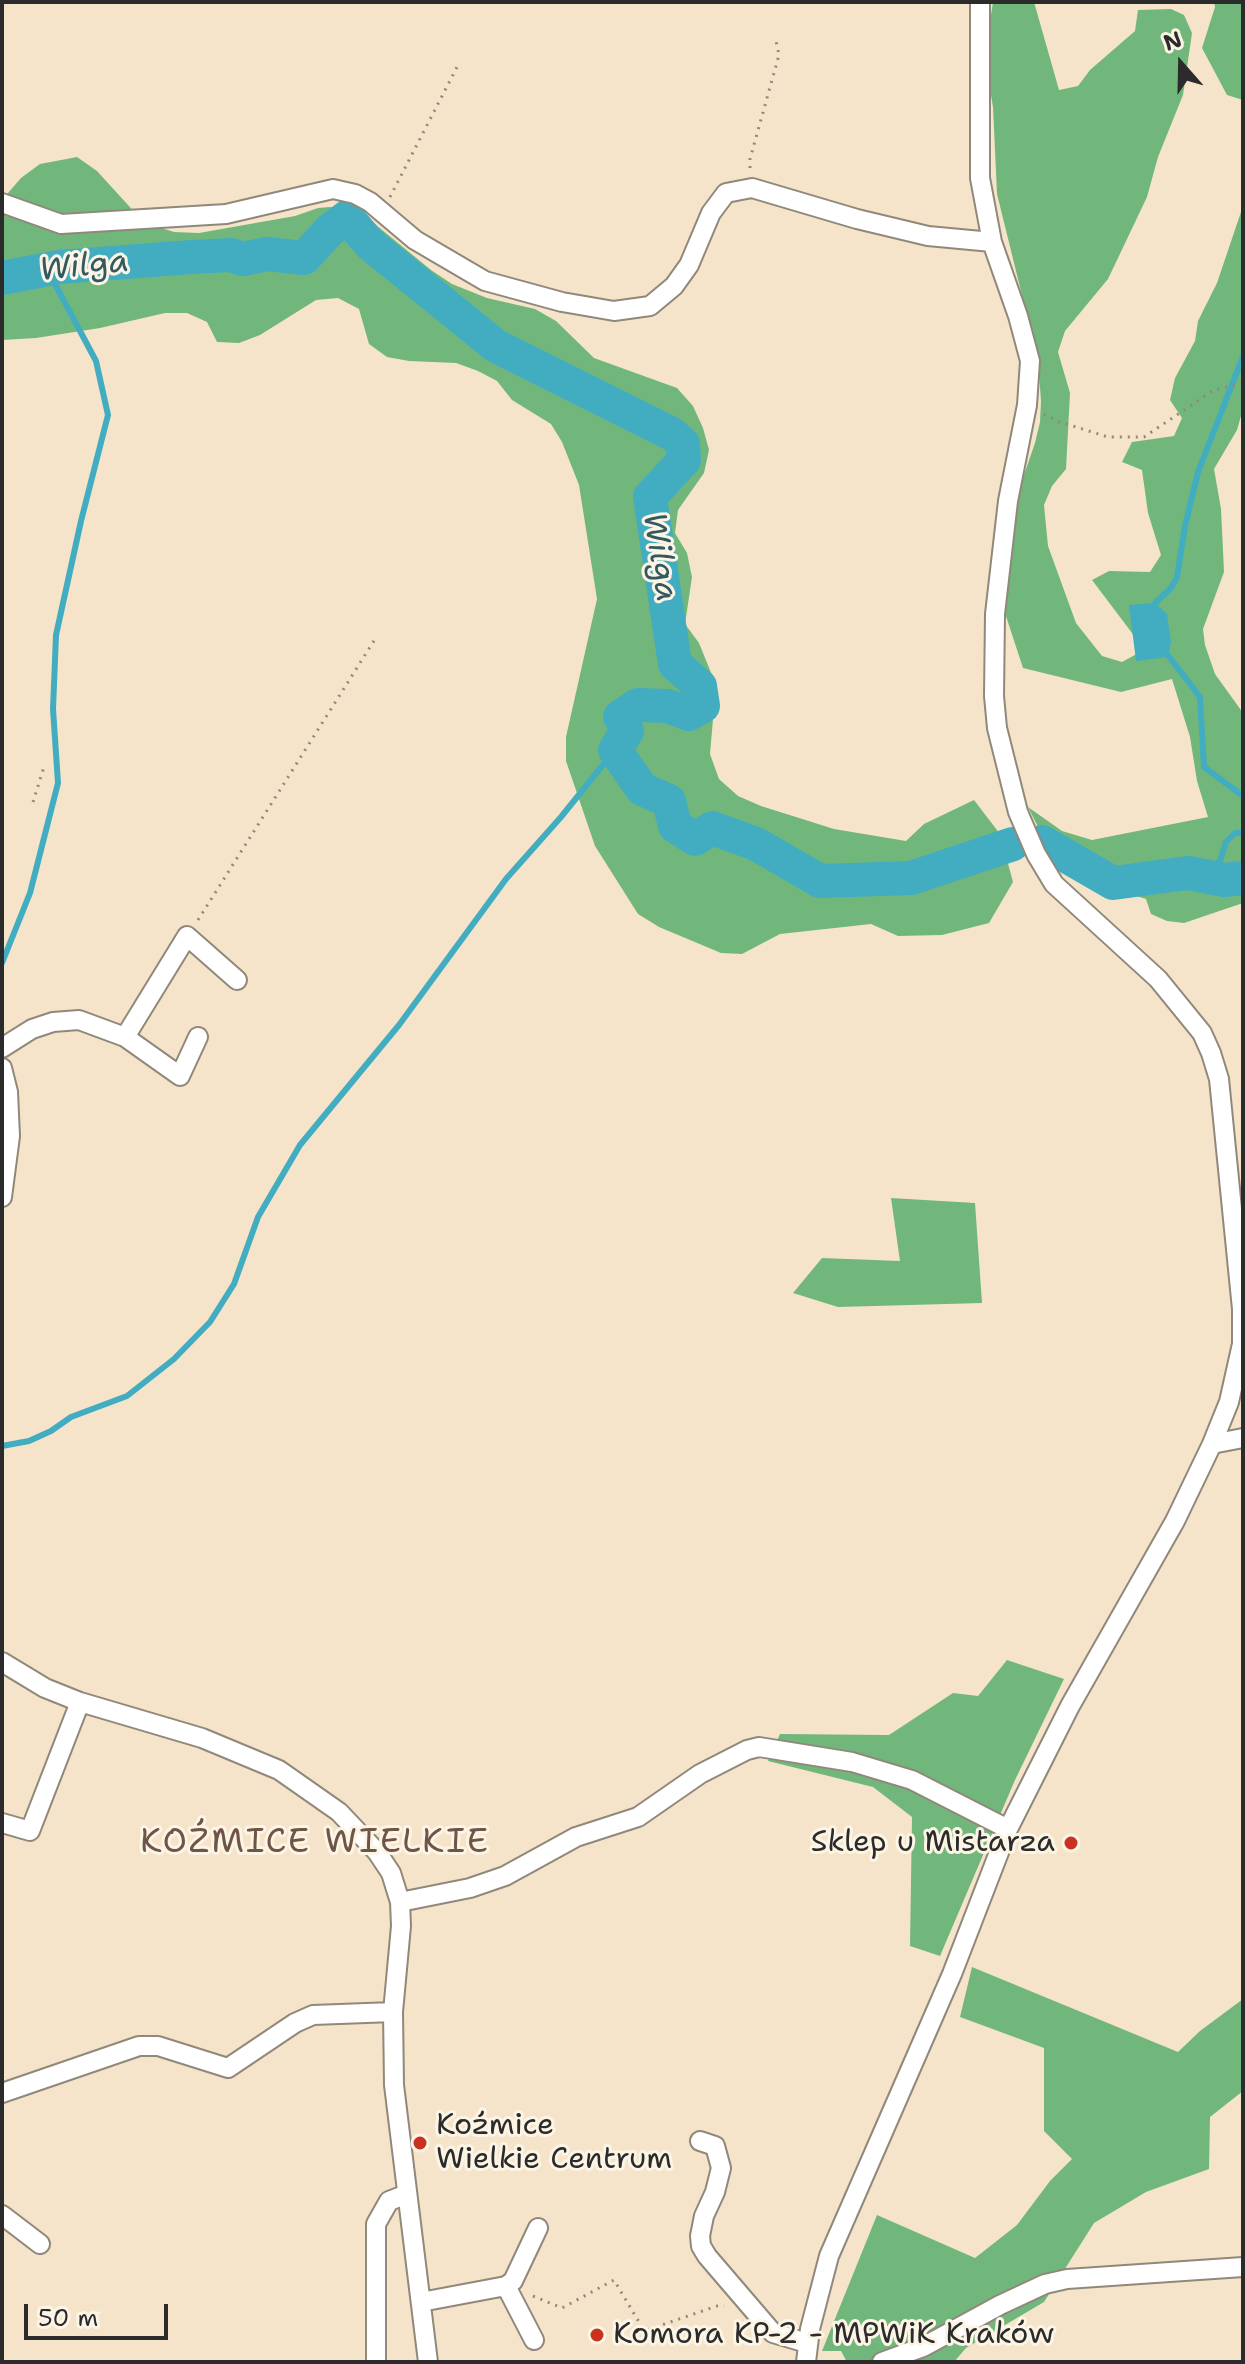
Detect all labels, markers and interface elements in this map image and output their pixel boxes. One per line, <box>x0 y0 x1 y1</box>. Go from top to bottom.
north arrow <box>1141 24 1221 104</box>
text: N <box>1159 24 1186 58</box>
water label: Wilga <box>38 243 130 291</box>
water label: Wilga <box>633 510 685 604</box>
district label: KOŹMICE WIELKIE <box>140 1823 490 1863</box>
place label: Sklep u Mistarza <box>811 1825 1055 1861</box>
marker: Sklep u Mistarza <box>1062 1834 1080 1852</box>
place label: Koźmice Wielkie Centrum <box>436 2108 672 2178</box>
marker: Koźmice Wielkie Centrum <box>411 2134 429 2152</box>
scale bar <box>28 2288 172 2338</box>
text: 50 m <box>38 2302 98 2334</box>
place label: Komora KP-2 - MPWiK Kraków <box>613 2317 1054 2353</box>
marker: Komora KP-2 - MPWiK Kraków <box>588 2326 606 2344</box>

